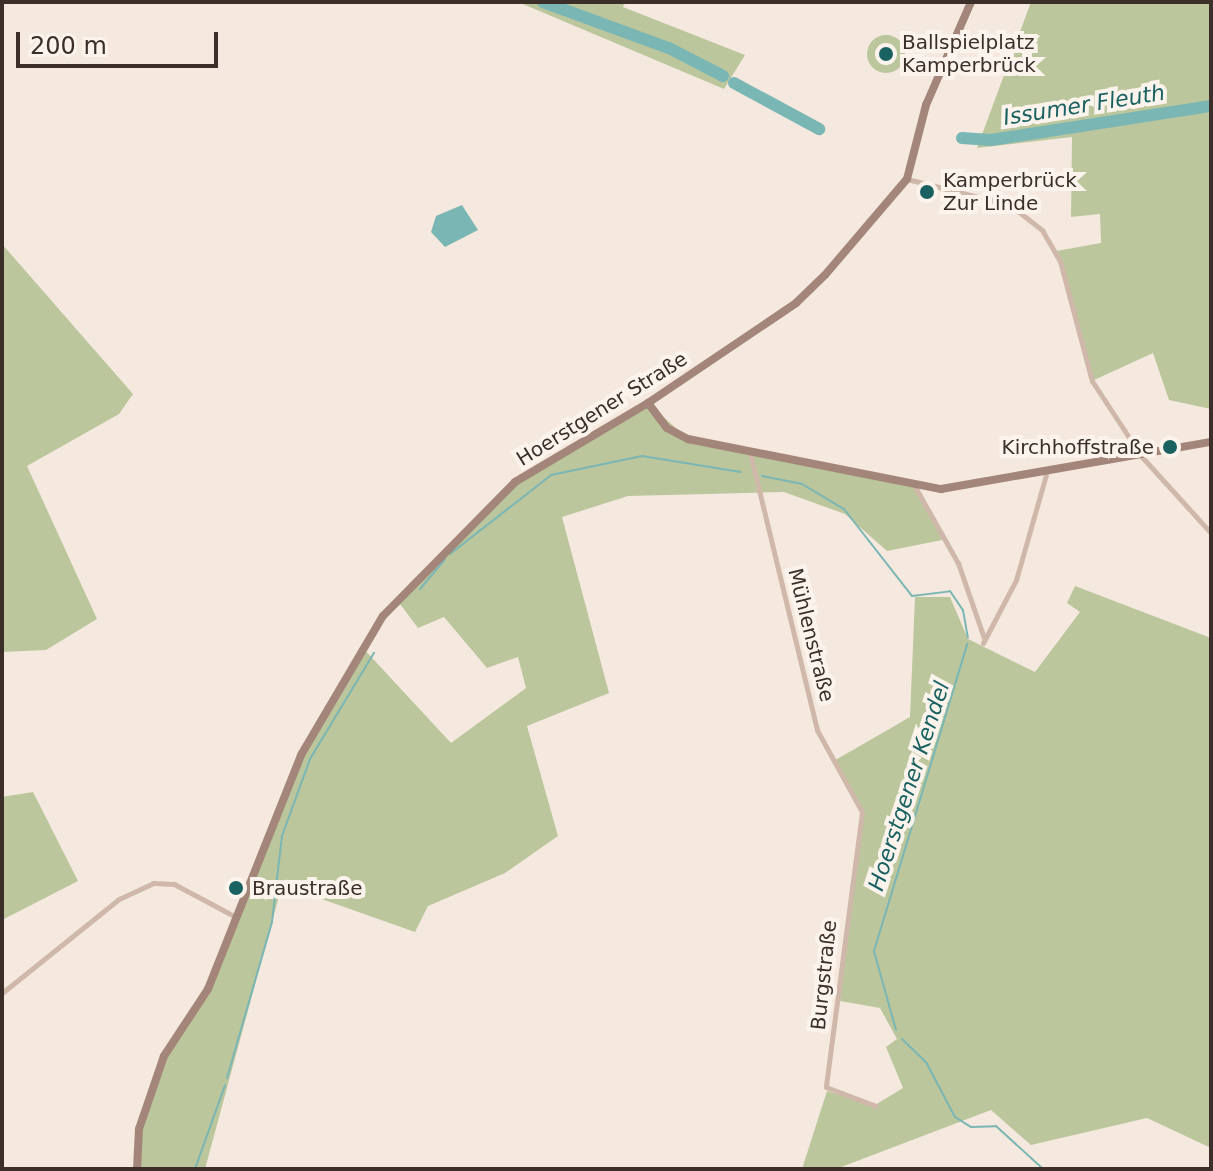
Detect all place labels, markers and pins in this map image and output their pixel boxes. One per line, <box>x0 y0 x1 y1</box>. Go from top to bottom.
place label: Ballspielplatz Kamperbrück <box>902 30 1036 77</box>
marker: Ballspielplatz Kamperbrück <box>877 45 895 63</box>
place label: Kamperbrück Zur Linde <box>943 168 1077 215</box>
marker: Kamperbrück Zur Linde <box>918 183 936 201</box>
place label: Kirchhoffstraße <box>1002 435 1154 459</box>
marker: Kirchhoffstraße <box>1161 438 1179 456</box>
place label: Braustraße <box>252 876 363 900</box>
marker: Braustraße <box>227 879 245 897</box>

